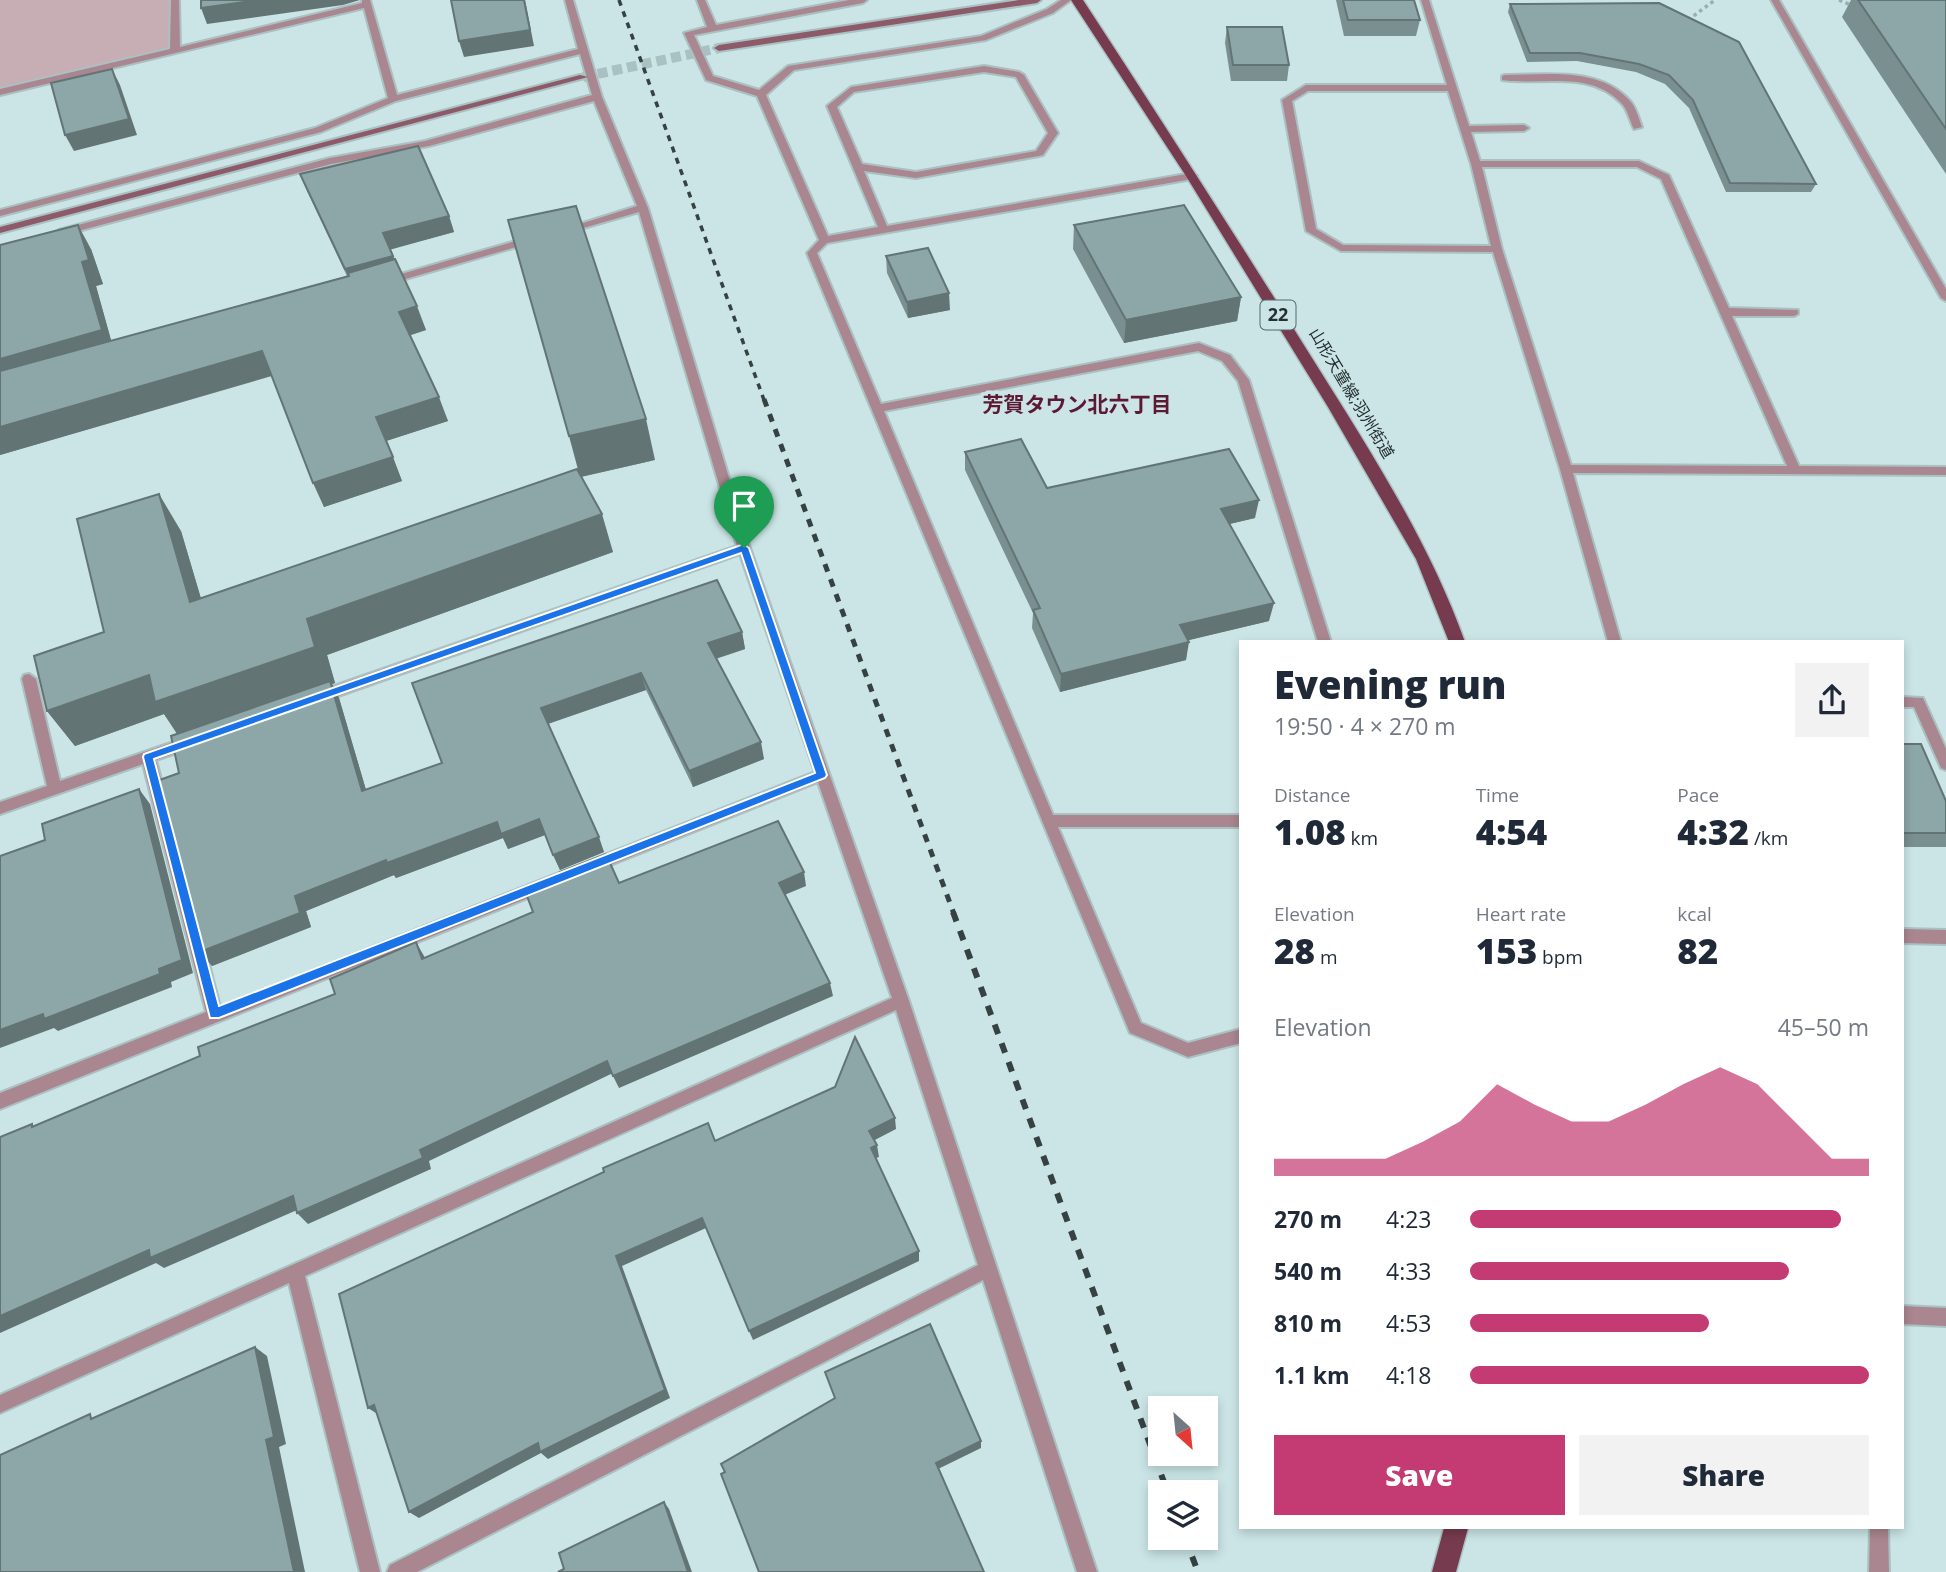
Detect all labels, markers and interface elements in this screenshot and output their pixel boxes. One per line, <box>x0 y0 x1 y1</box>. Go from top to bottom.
road number: 22 <box>1260 300 1296 330</box>
street label: 山形天童線;羽州街道 <box>1304 324 1400 462</box>
district label: 芳賀タウン北六丁目 <box>983 390 1172 418</box>
pin <box>714 476 774 548</box>
icon: arrive <box>725 487 763 525</box>
text: Evening run <box>1274 658 1506 710</box>
button: share <box>1795 663 1869 737</box>
text: 19:50 · 4 × 270 m <box>1274 710 1456 742</box>
text: Distance <box>1274 782 1350 808</box>
text: Time <box>1476 782 1519 808</box>
text: Pace <box>1677 782 1719 808</box>
text: 1.08 <box>1274 808 1346 855</box>
text: 4:54 <box>1476 808 1547 855</box>
text: 4:32 <box>1677 808 1749 855</box>
text: km <box>1346 825 1378 851</box>
text: /km <box>1749 825 1788 851</box>
text: Elevation <box>1274 901 1355 927</box>
text: Heart rate <box>1476 901 1566 927</box>
text: kcal <box>1677 901 1712 927</box>
text: 28 <box>1274 927 1315 974</box>
text: 153 <box>1476 927 1537 974</box>
text: 82 <box>1677 927 1718 974</box>
text: m <box>1315 944 1338 970</box>
text: bpm <box>1537 944 1583 970</box>
text: Elevation <box>1274 1011 1372 1043</box>
text: 45–50 m <box>1778 1011 1869 1043</box>
text: 270 m <box>1274 1203 1342 1235</box>
text: 4:23 <box>1386 1203 1432 1235</box>
text: 540 m <box>1274 1255 1342 1287</box>
text: 4:33 <box>1386 1255 1432 1287</box>
text: 810 m <box>1274 1307 1342 1339</box>
text: 4:53 <box>1386 1307 1432 1339</box>
text: 1.1 km <box>1274 1359 1350 1391</box>
text: 4:18 <box>1386 1359 1432 1391</box>
north arrow <box>1148 1396 1218 1466</box>
map controls <box>1148 1396 1218 1550</box>
button: Save <box>1274 1435 1565 1515</box>
button: Share <box>1579 1435 1869 1515</box>
button: layers <box>1148 1480 1218 1550</box>

